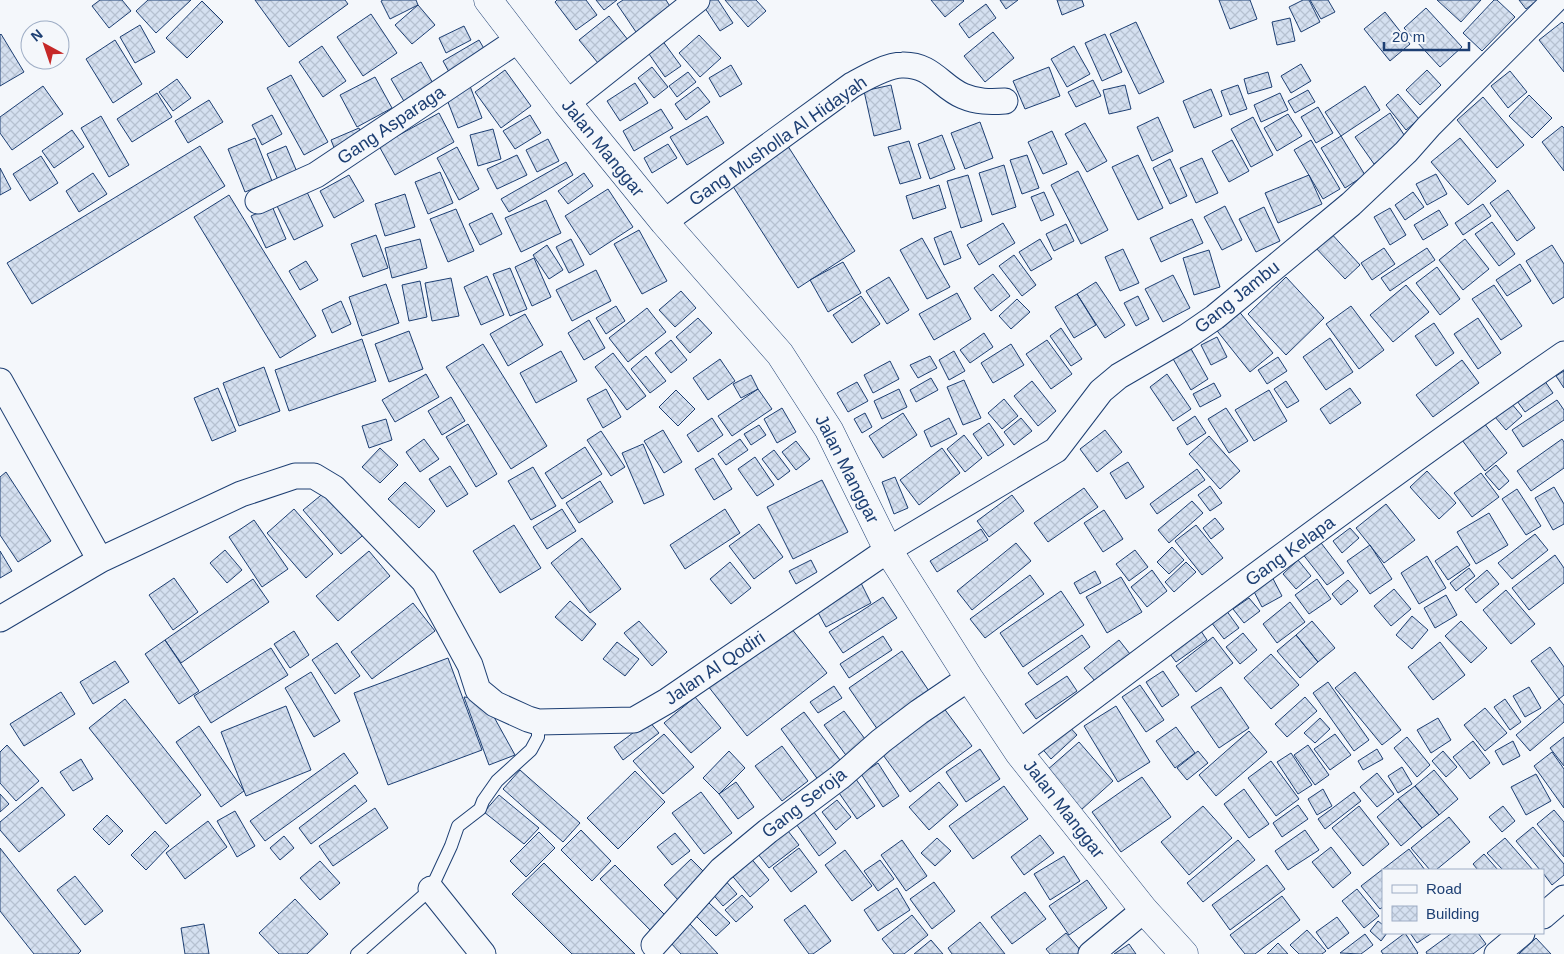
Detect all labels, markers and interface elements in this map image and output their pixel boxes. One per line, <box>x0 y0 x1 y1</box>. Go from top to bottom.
north arrow <box>20 20 70 70</box>
scale bar <box>1384 20 1469 52</box>
text: N <box>28 26 46 44</box>
text: 20 m <box>1392 28 1425 45</box>
street label: Gang Musholla Al Hidayah <box>685 72 871 210</box>
street label: Gang Asparaga <box>334 81 449 168</box>
street label: Jalan Manggar <box>558 95 648 201</box>
street label: Gang Jambu <box>1191 257 1283 337</box>
street label: Jalan Manggar <box>811 411 883 527</box>
street label: Gang Kelapa <box>1242 511 1339 590</box>
street label: Jalan Al Qodiri <box>661 627 769 709</box>
street label: Jalan Manggar <box>1019 756 1109 862</box>
street label: Gang Seroja <box>758 763 851 842</box>
legend <box>1382 869 1544 934</box>
text: Road <box>1426 880 1462 897</box>
text: Building <box>1426 905 1479 922</box>

